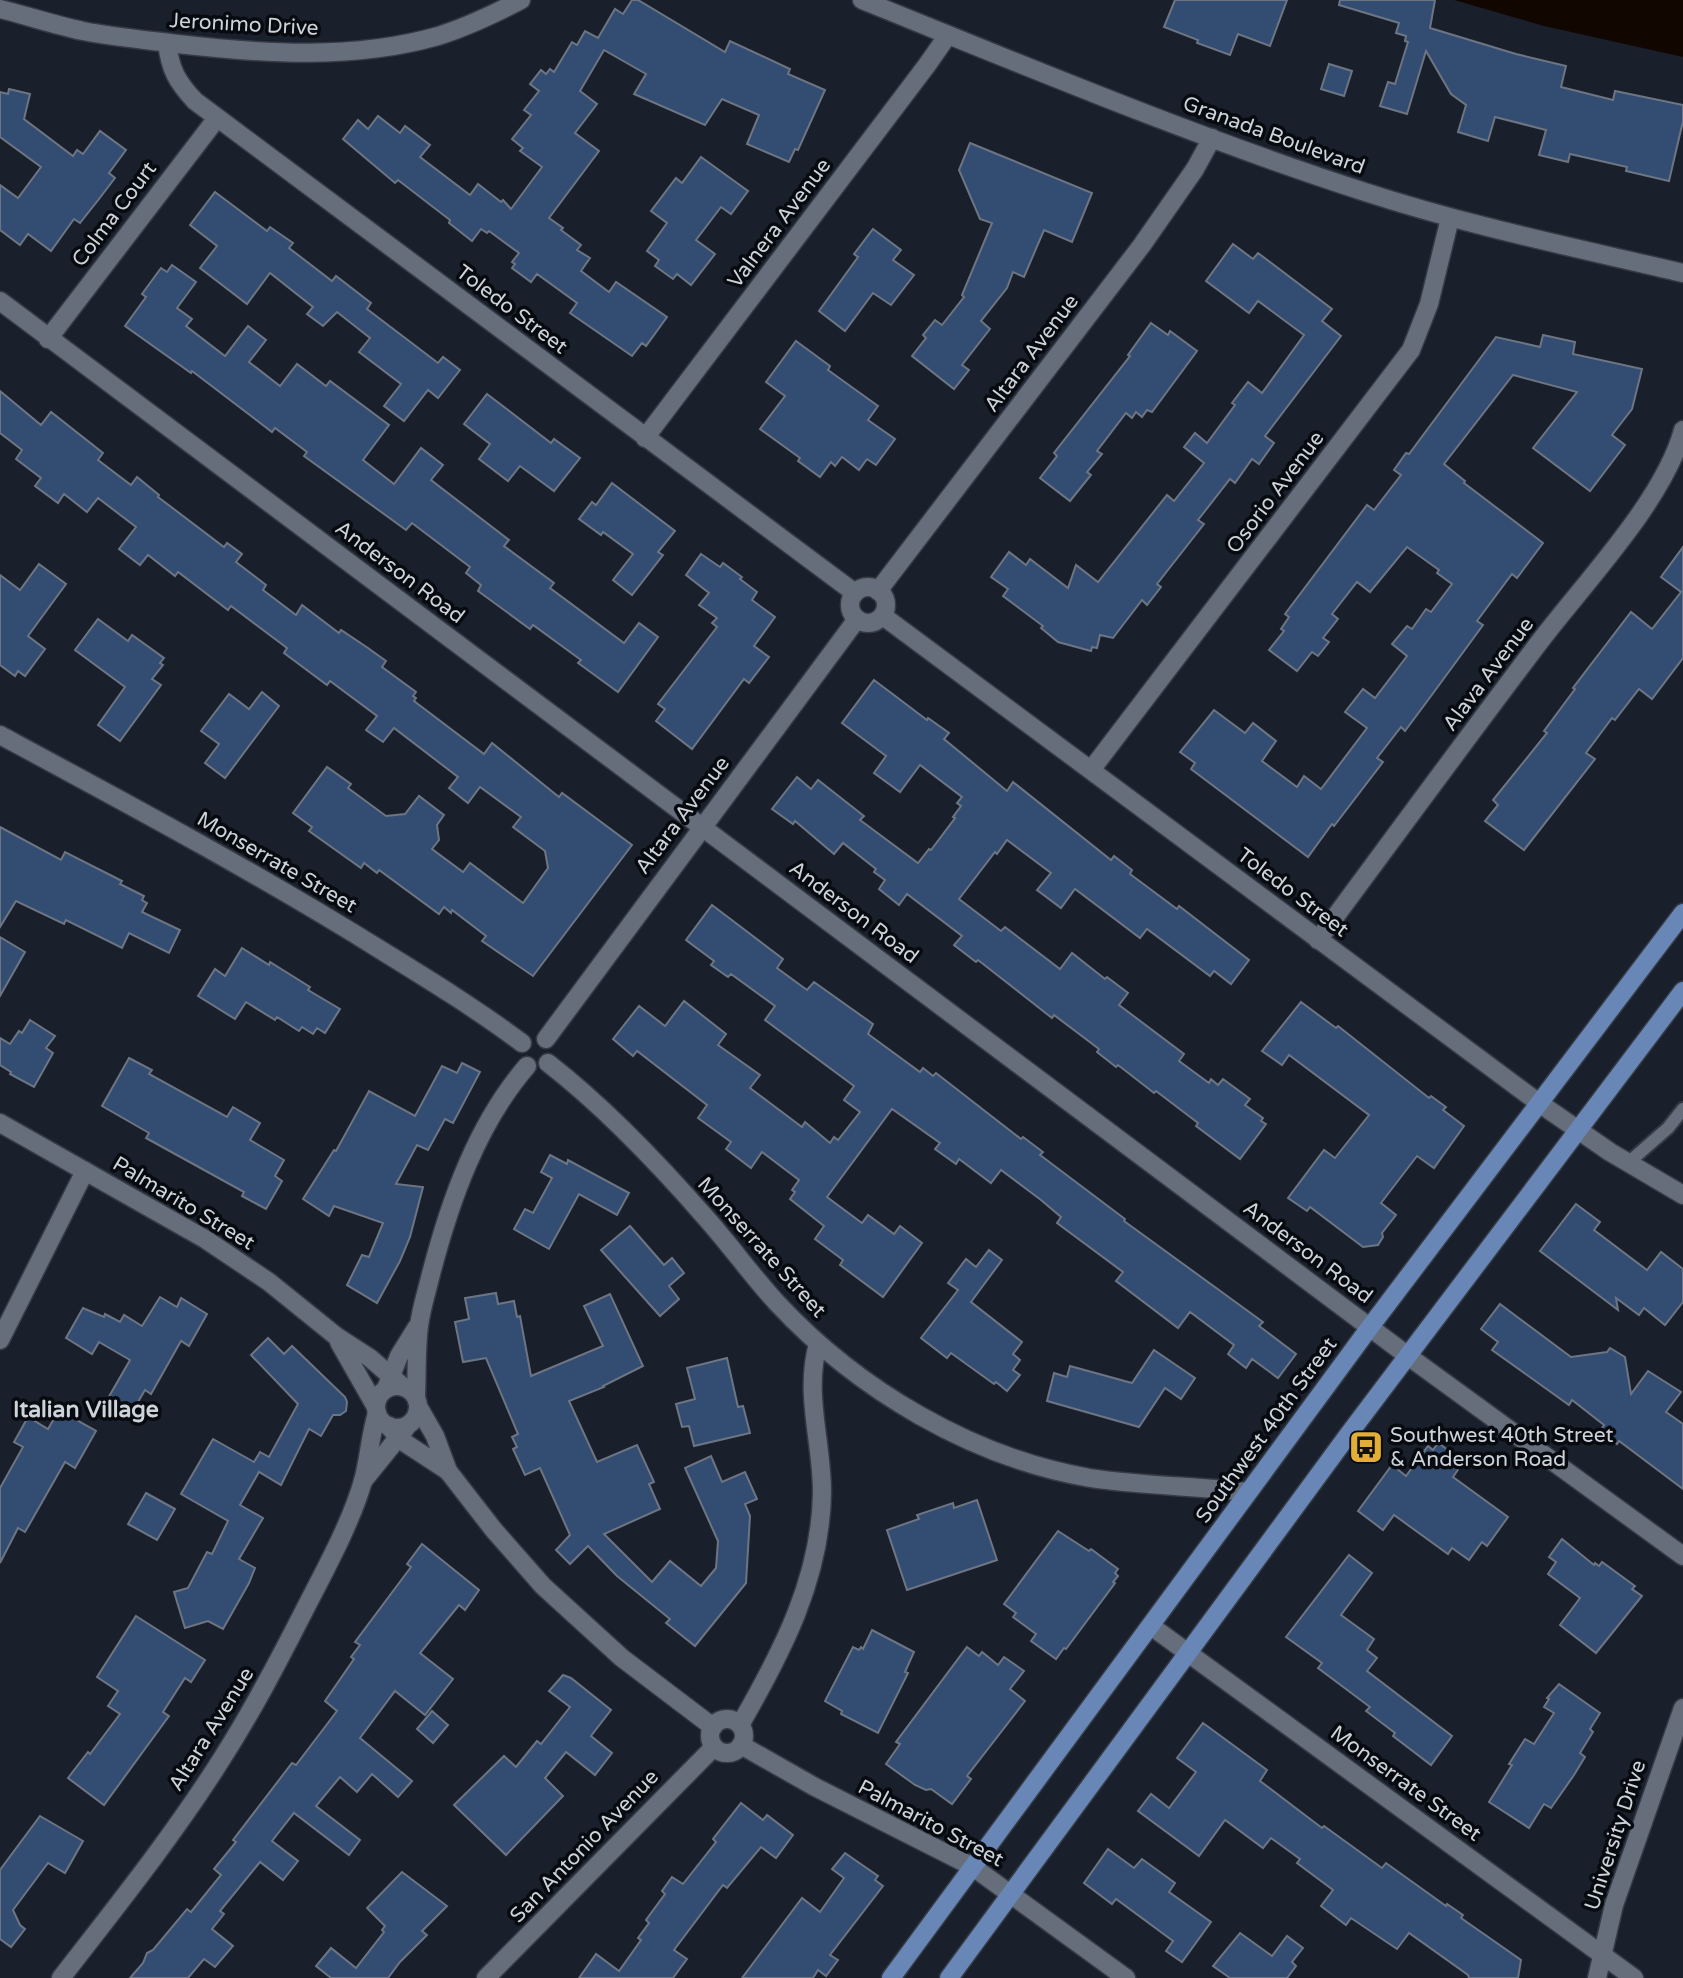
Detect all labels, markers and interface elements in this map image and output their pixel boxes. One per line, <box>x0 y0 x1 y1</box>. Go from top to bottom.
street label: Jeronimo Drive <box>169 8 319 41</box>
street label: Granada Boulevard <box>1180 91 1368 180</box>
street label: Valnera Avenue <box>723 154 836 293</box>
street label: Colma Court <box>67 157 162 272</box>
street label: Toledo Street <box>451 259 572 359</box>
street label: Altara Avenue <box>979 289 1084 417</box>
street label: Osorio Avenue <box>1221 426 1330 558</box>
street label: Anderson Road <box>330 516 469 629</box>
street label: Alava Avenue <box>1438 612 1539 736</box>
street label: Altara Avenue <box>630 751 735 879</box>
street label: Monserrate Street <box>192 807 361 918</box>
street label: Toledo Street <box>1232 842 1353 942</box>
street label: Anderson Road <box>784 856 923 969</box>
street label: Palmarito Street <box>108 1151 259 1256</box>
street label: Monserrate Street <box>692 1172 831 1323</box>
street label: Anderson Road <box>1238 1196 1377 1309</box>
street label: Southwest 40th Street <box>1191 1332 1342 1528</box>
district label: Italian Village <box>13 1396 159 1424</box>
place label: Southwest 40th Street & Anderson Road <box>1390 1423 1614 1472</box>
bus stop icon: Southwest 40th Street & Anderson Road <box>1347 1428 1385 1466</box>
street label: Altara Avenue <box>163 1663 259 1796</box>
street label: Monserrate Street <box>1325 1720 1486 1847</box>
street label: University Drive <box>1579 1757 1652 1913</box>
street label: San Antonio Avenue <box>505 1765 664 1928</box>
street label: Palmarito Street <box>854 1775 1008 1872</box>

